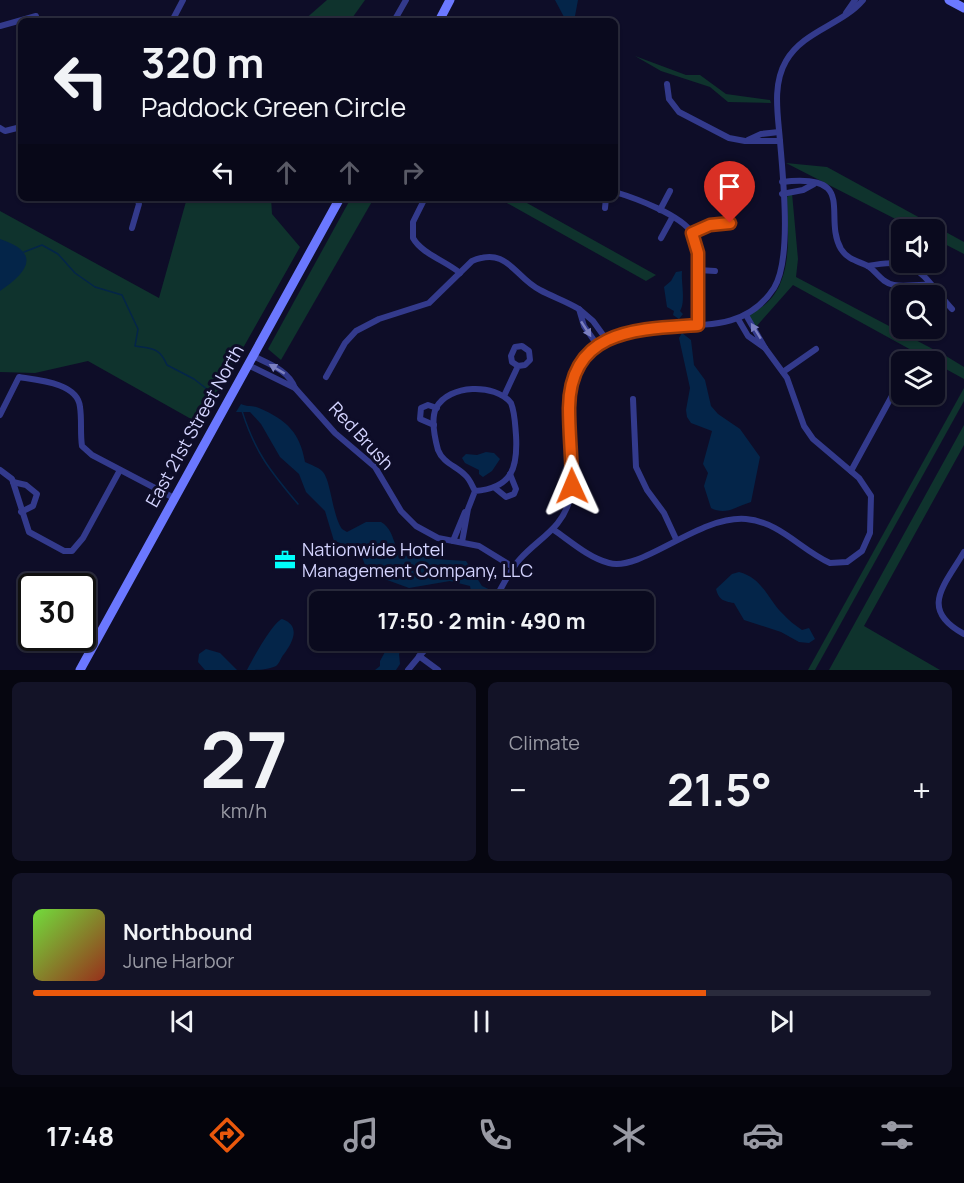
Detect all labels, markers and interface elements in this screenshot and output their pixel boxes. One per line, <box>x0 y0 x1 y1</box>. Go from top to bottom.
text: 320 m <box>141 33 264 91</box>
icon: left <box>42 42 120 120</box>
text: Paddock Green Circle <box>141 88 406 125</box>
icon: left <box>207 156 240 189</box>
icon: ahead <box>270 156 303 189</box>
icon: ahead <box>333 156 366 189</box>
icon: right <box>396 156 429 189</box>
pin <box>704 161 755 223</box>
icon: arrive <box>713 170 746 203</box>
map controls <box>891 219 945 405</box>
button: sound <box>891 219 945 273</box>
button: search <box>891 285 945 339</box>
one-way arrow <box>581 321 592 337</box>
one-way arrow <box>751 323 762 339</box>
street label: East 21st Street North <box>140 340 249 511</box>
button: layers <box>891 351 945 405</box>
one-way arrow <box>268 364 285 374</box>
street label: Red Brush <box>324 396 399 474</box>
position arrow <box>540 454 604 518</box>
place label: Nationwide Hotel Management Company, LLC <box>302 537 533 582</box>
office icon: Nationwide Hotel Management Company, LLC <box>273 548 297 572</box>
speed limit sign: 30 <box>18 573 96 651</box>
text: 17:50 · 2 min · 490 m <box>378 606 585 636</box>
text: 27 <box>200 705 288 811</box>
text: Climate <box>509 729 580 756</box>
text: 21.5° <box>667 758 772 820</box>
text: − <box>509 767 527 812</box>
text: + <box>912 767 931 812</box>
text: km/h <box>221 797 267 824</box>
text: Northbound <box>123 917 253 947</box>
text: June Harbor <box>123 947 235 974</box>
icon: previous <box>166 1005 199 1038</box>
icon: pause <box>465 1005 498 1038</box>
icon: next <box>765 1005 798 1038</box>
icon: directions <box>206 1114 248 1156</box>
icon: music <box>340 1114 382 1156</box>
icon: phone <box>474 1114 516 1156</box>
icon: climate <box>608 1114 650 1156</box>
icon: car <box>742 1114 784 1156</box>
icon: filters <box>876 1114 918 1156</box>
text: 17:48 <box>46 1117 114 1154</box>

